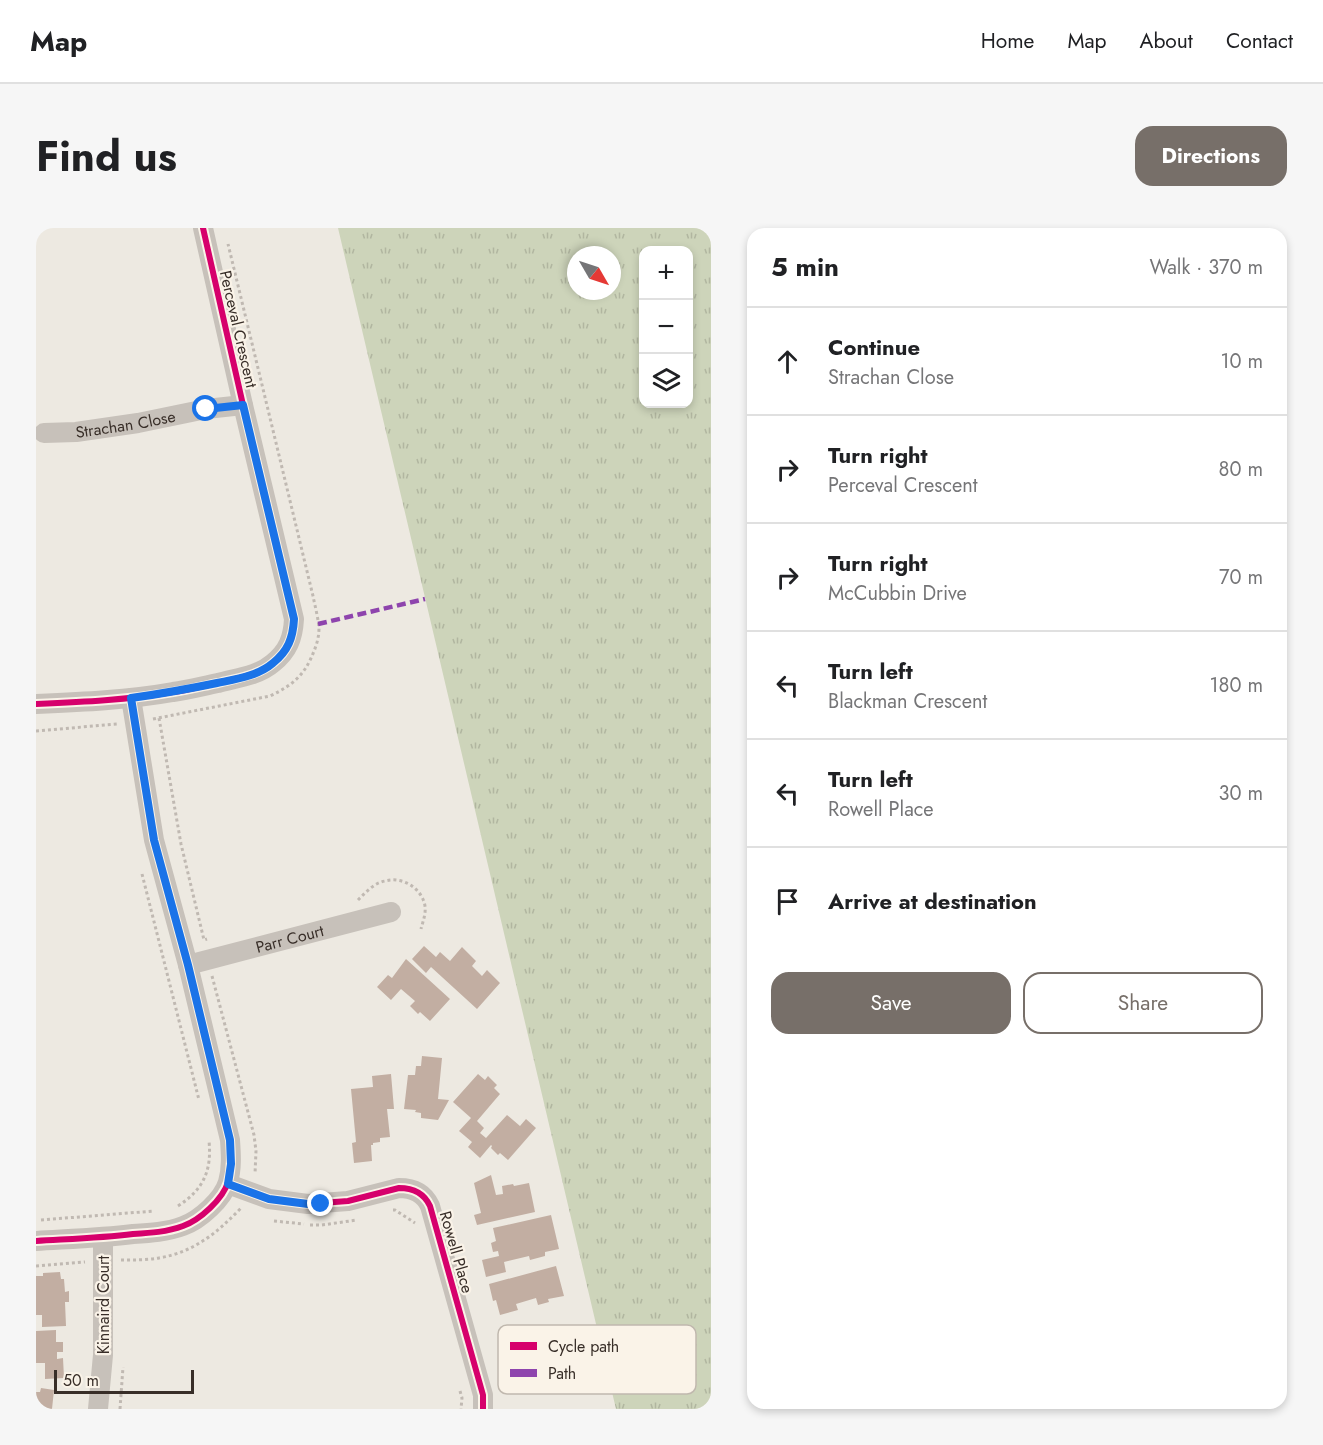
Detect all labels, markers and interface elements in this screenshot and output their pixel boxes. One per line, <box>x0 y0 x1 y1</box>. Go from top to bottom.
text: Map <box>30 21 87 62</box>
text: Home <box>981 26 1034 56</box>
text: Map <box>1067 26 1107 56</box>
text: About <box>1140 26 1193 56</box>
text: Contact <box>1226 26 1293 56</box>
text: Find us <box>36 126 177 187</box>
button: Directions <box>1135 126 1287 186</box>
north arrow <box>567 246 621 300</box>
map controls <box>639 246 693 408</box>
button: + <box>639 246 693 300</box>
text: 5 min <box>771 248 839 286</box>
text: Walk · 370 m <box>1149 253 1263 282</box>
street label: Perceval Crescent <box>214 268 263 390</box>
button: − <box>639 300 693 354</box>
text: Continue <box>828 331 920 363</box>
icon: ahead <box>771 345 804 378</box>
text: 10 m <box>1220 347 1263 376</box>
button: layers <box>639 354 693 408</box>
text: Strachan Close <box>828 363 954 392</box>
route start <box>192 395 218 421</box>
street label: Strachan Close <box>74 405 177 444</box>
text: Turn right <box>828 439 928 471</box>
icon: right <box>771 453 804 486</box>
text: 80 m <box>1218 455 1263 484</box>
text: Perceval Crescent <box>828 471 978 500</box>
text: Turn right <box>828 547 928 579</box>
icon: right <box>771 561 804 594</box>
text: 70 m <box>1219 563 1263 592</box>
text: McCubbin Drive <box>828 579 967 608</box>
text: Turn left <box>828 655 913 687</box>
icon: left <box>771 669 804 702</box>
text: 180 m <box>1209 671 1263 700</box>
text: Blackman Crescent <box>828 687 987 716</box>
text: Turn left <box>828 763 913 795</box>
icon: left <box>771 777 804 810</box>
text: 30 m <box>1218 779 1263 808</box>
text: Rowell Place <box>828 795 934 824</box>
icon: arrive <box>771 885 804 918</box>
text: Arrive at destination <box>828 885 1037 917</box>
street label: Parr Court <box>253 919 326 959</box>
button: Save <box>771 972 1011 1034</box>
button: Share <box>1023 972 1263 1034</box>
route end <box>307 1190 333 1216</box>
street label: Rowell Place <box>434 1208 479 1296</box>
street label: Kinnaird Court <box>92 1256 115 1354</box>
legend <box>498 1325 696 1394</box>
text: Cycle path <box>548 1335 619 1358</box>
text: Path <box>548 1362 576 1385</box>
scale bar <box>54 1367 194 1394</box>
text: 50 m <box>63 1369 99 1392</box>

